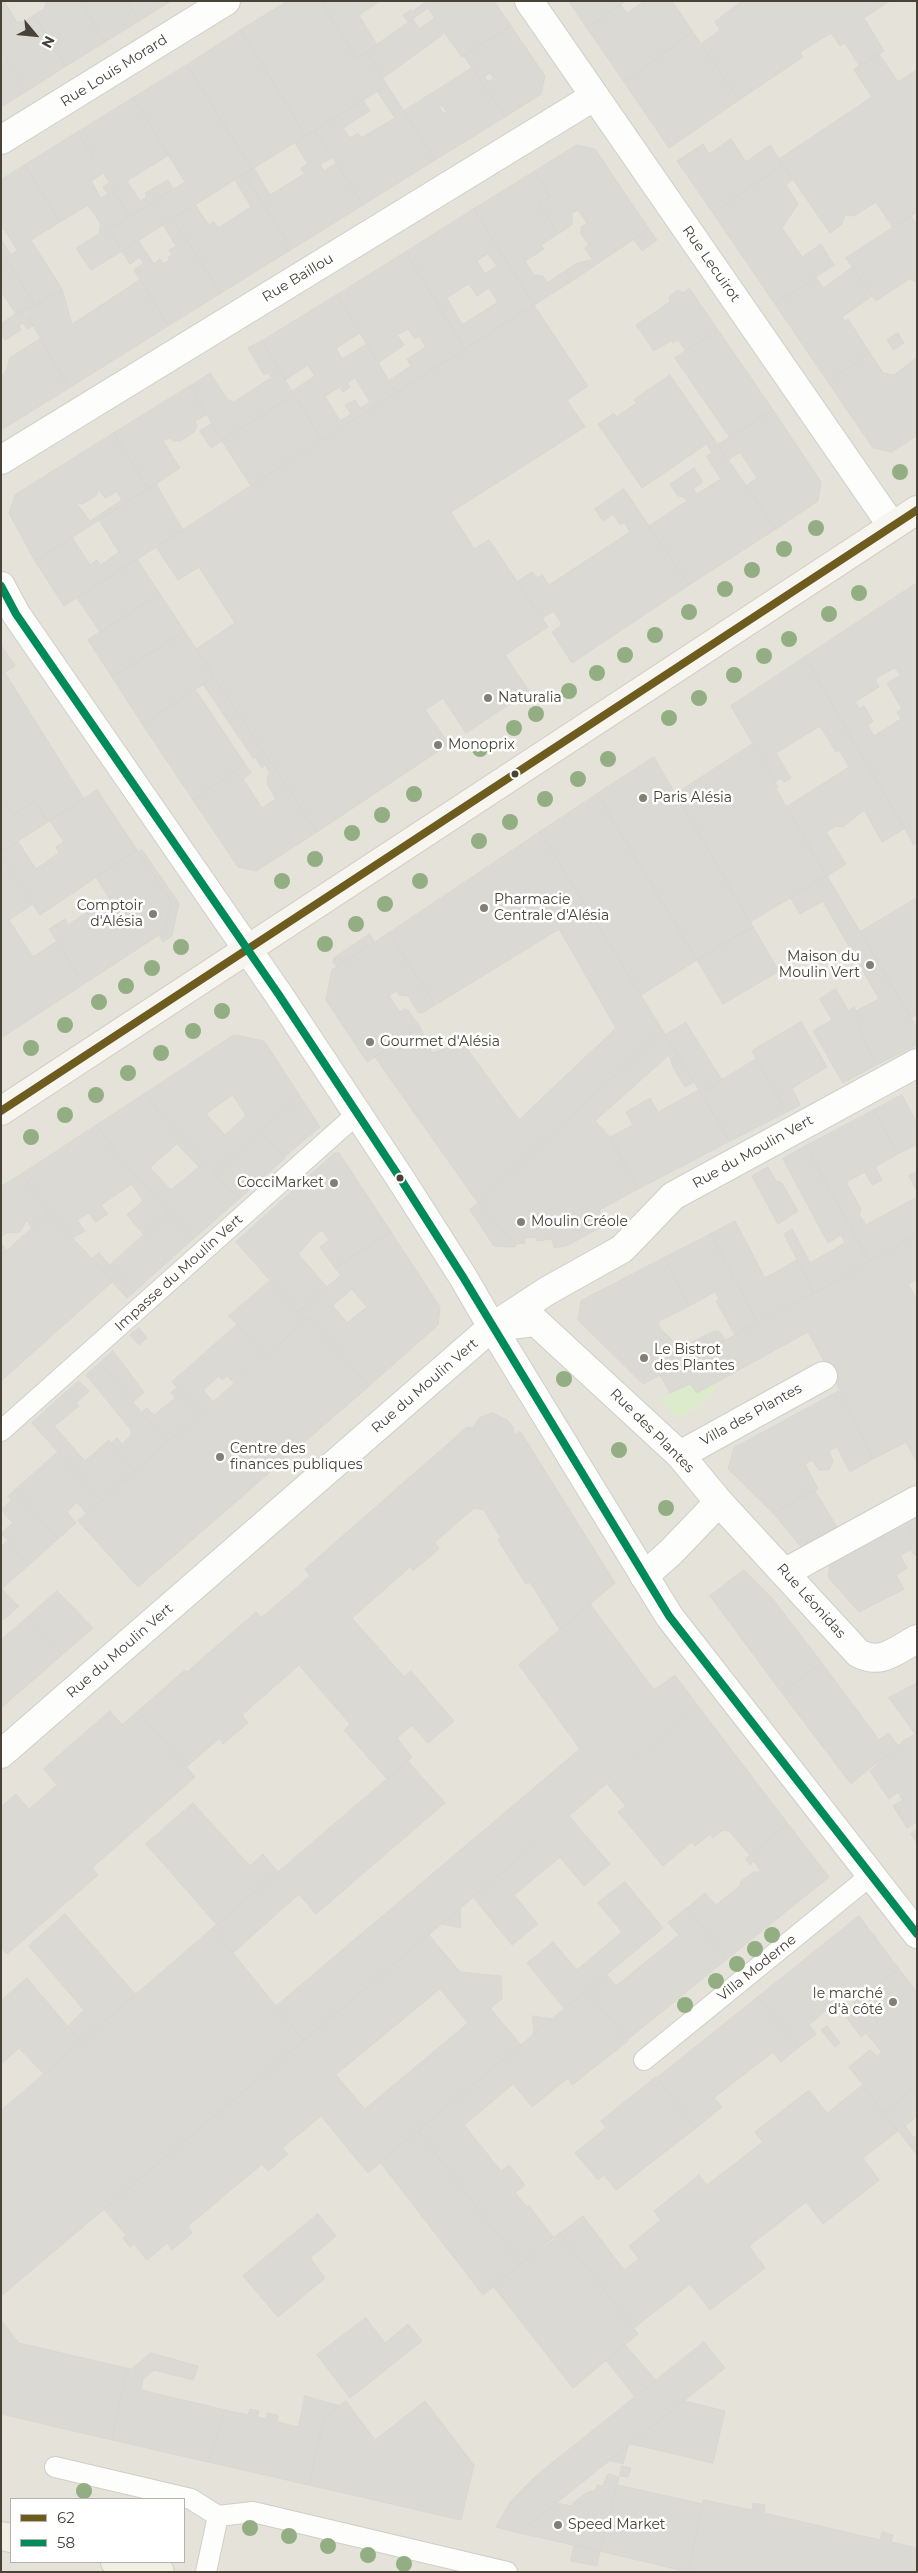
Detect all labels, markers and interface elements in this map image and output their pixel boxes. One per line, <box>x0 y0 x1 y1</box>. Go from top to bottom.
north arrow <box>10 10 60 60</box>
street label: Rue Louis Morard <box>58 31 170 111</box>
text: N <box>38 33 59 51</box>
street label: Rue Lecuirot <box>679 223 743 305</box>
street label: Rue Baillou <box>259 250 337 306</box>
place label: Naturalia <box>498 690 562 706</box>
marker: Naturalia <box>482 692 494 704</box>
place label: Monoprix <box>448 737 515 753</box>
marker: Monoprix <box>432 739 444 751</box>
unlabelled marker <box>510 769 520 779</box>
place label: Paris Alésia <box>653 790 732 806</box>
marker: Paris Alésia <box>637 792 649 804</box>
place label: Pharmacie Centrale d'Alésia <box>494 892 609 924</box>
place label: Comptoir d'Alésia <box>77 898 143 930</box>
marker: Pharmacie Centrale d'Alésia <box>478 902 490 914</box>
marker: Comptoir d'Alésia <box>147 908 159 920</box>
place label: Maison du Moulin Vert <box>779 949 860 982</box>
marker: Maison du Moulin Vert <box>864 959 876 971</box>
place label: Gourmet d'Alésia <box>380 1034 500 1050</box>
marker: Gourmet d'Alésia <box>364 1036 376 1048</box>
street label: Rue du Moulin Vert <box>690 1112 816 1192</box>
unlabelled marker <box>395 1173 405 1183</box>
place label: CocciMarket <box>237 1175 324 1191</box>
marker: CocciMarket <box>328 1177 340 1189</box>
street label: Impasse du Moulin Vert <box>112 1211 246 1335</box>
place label: Moulin Créole <box>531 1214 628 1230</box>
marker: Moulin Créole <box>515 1216 527 1228</box>
street label: Rue du Moulin Vert <box>368 1335 482 1437</box>
place label: Le Bistrot des Plantes <box>654 1342 735 1374</box>
marker: Le Bistrot des Plantes <box>638 1352 650 1364</box>
street label: Villa des Plantes <box>697 1380 805 1450</box>
street label: Rue des Plantes <box>606 1385 698 1477</box>
place label: Centre des finances publiques <box>230 1441 363 1474</box>
marker: Centre des finances publiques <box>214 1451 226 1463</box>
street label: Rue Léonidas <box>773 1560 849 1642</box>
street label: Rue du Moulin Vert <box>63 1600 177 1702</box>
street label: Villa Moderne <box>714 1931 800 2005</box>
place label: le marché d'à côté <box>813 1986 883 2018</box>
marker: le marché d'à côté <box>887 1996 899 2008</box>
legend <box>10 2498 185 2563</box>
text: 62 <box>57 2508 75 2527</box>
place label: Speed Market <box>568 2517 666 2533</box>
marker: Speed Market <box>552 2519 564 2531</box>
text: 58 <box>57 2533 75 2552</box>

